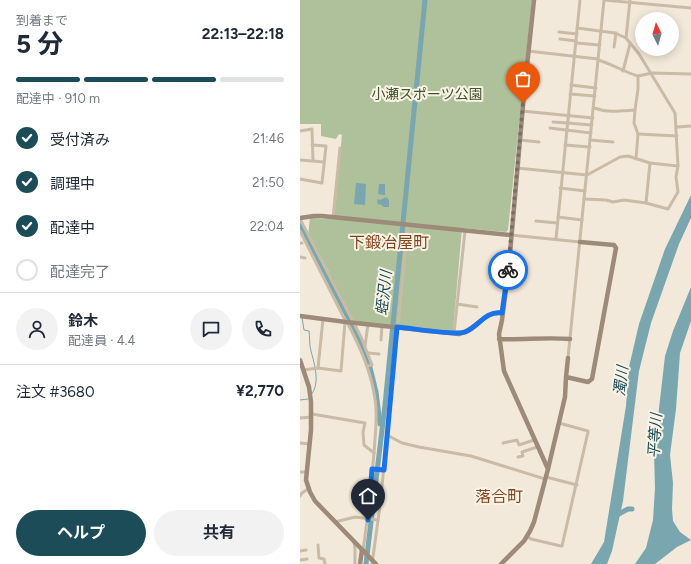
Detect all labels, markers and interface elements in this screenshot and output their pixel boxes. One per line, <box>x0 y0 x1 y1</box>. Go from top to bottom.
north arrow <box>635 12 679 56</box>
map controls <box>635 12 679 56</box>
text: 到着まで <box>16 13 68 28</box>
text: 22:13–22:18 <box>202 25 284 43</box>
text: 5 分 <box>16 28 63 60</box>
pin <box>506 62 540 103</box>
icon: bag <box>512 68 534 90</box>
park label: 小瀬スポーツ公園 <box>371 86 483 103</box>
text: 配達中 · 910 m <box>16 91 100 106</box>
icon: check <box>16 127 38 149</box>
text: 受付済み <box>50 131 110 149</box>
text: 21:46 <box>253 131 284 146</box>
icon: check <box>16 171 38 193</box>
text: 調理中 <box>50 175 95 193</box>
text: 21:50 <box>252 175 284 190</box>
icon: check <box>16 215 38 237</box>
text: 配達中 <box>50 219 95 237</box>
text: 22:04 <box>250 219 284 234</box>
district label: 下鍛冶屋町 <box>349 233 429 252</box>
courier <box>488 250 528 290</box>
icon: bike <box>497 259 519 281</box>
text: 配達完了 <box>50 263 110 281</box>
water label: 蛭沢川 <box>373 268 396 316</box>
button: person <box>16 308 58 350</box>
button: chat <box>190 308 232 350</box>
button: phone <box>242 308 284 350</box>
text: 鈴木 <box>68 312 98 330</box>
text: 配達員 · 4.4 <box>68 333 136 348</box>
water label: 濁川 <box>610 363 632 397</box>
text: ¥2,770 <box>236 382 284 400</box>
text: 注文 #3680 <box>16 383 95 401</box>
water label: 平等川 <box>644 411 666 459</box>
pin <box>351 479 385 520</box>
icon: home <box>357 485 379 507</box>
district label: 落合町 <box>475 487 523 506</box>
button: ヘルプ <box>16 510 146 556</box>
button: 共有 <box>154 510 284 556</box>

